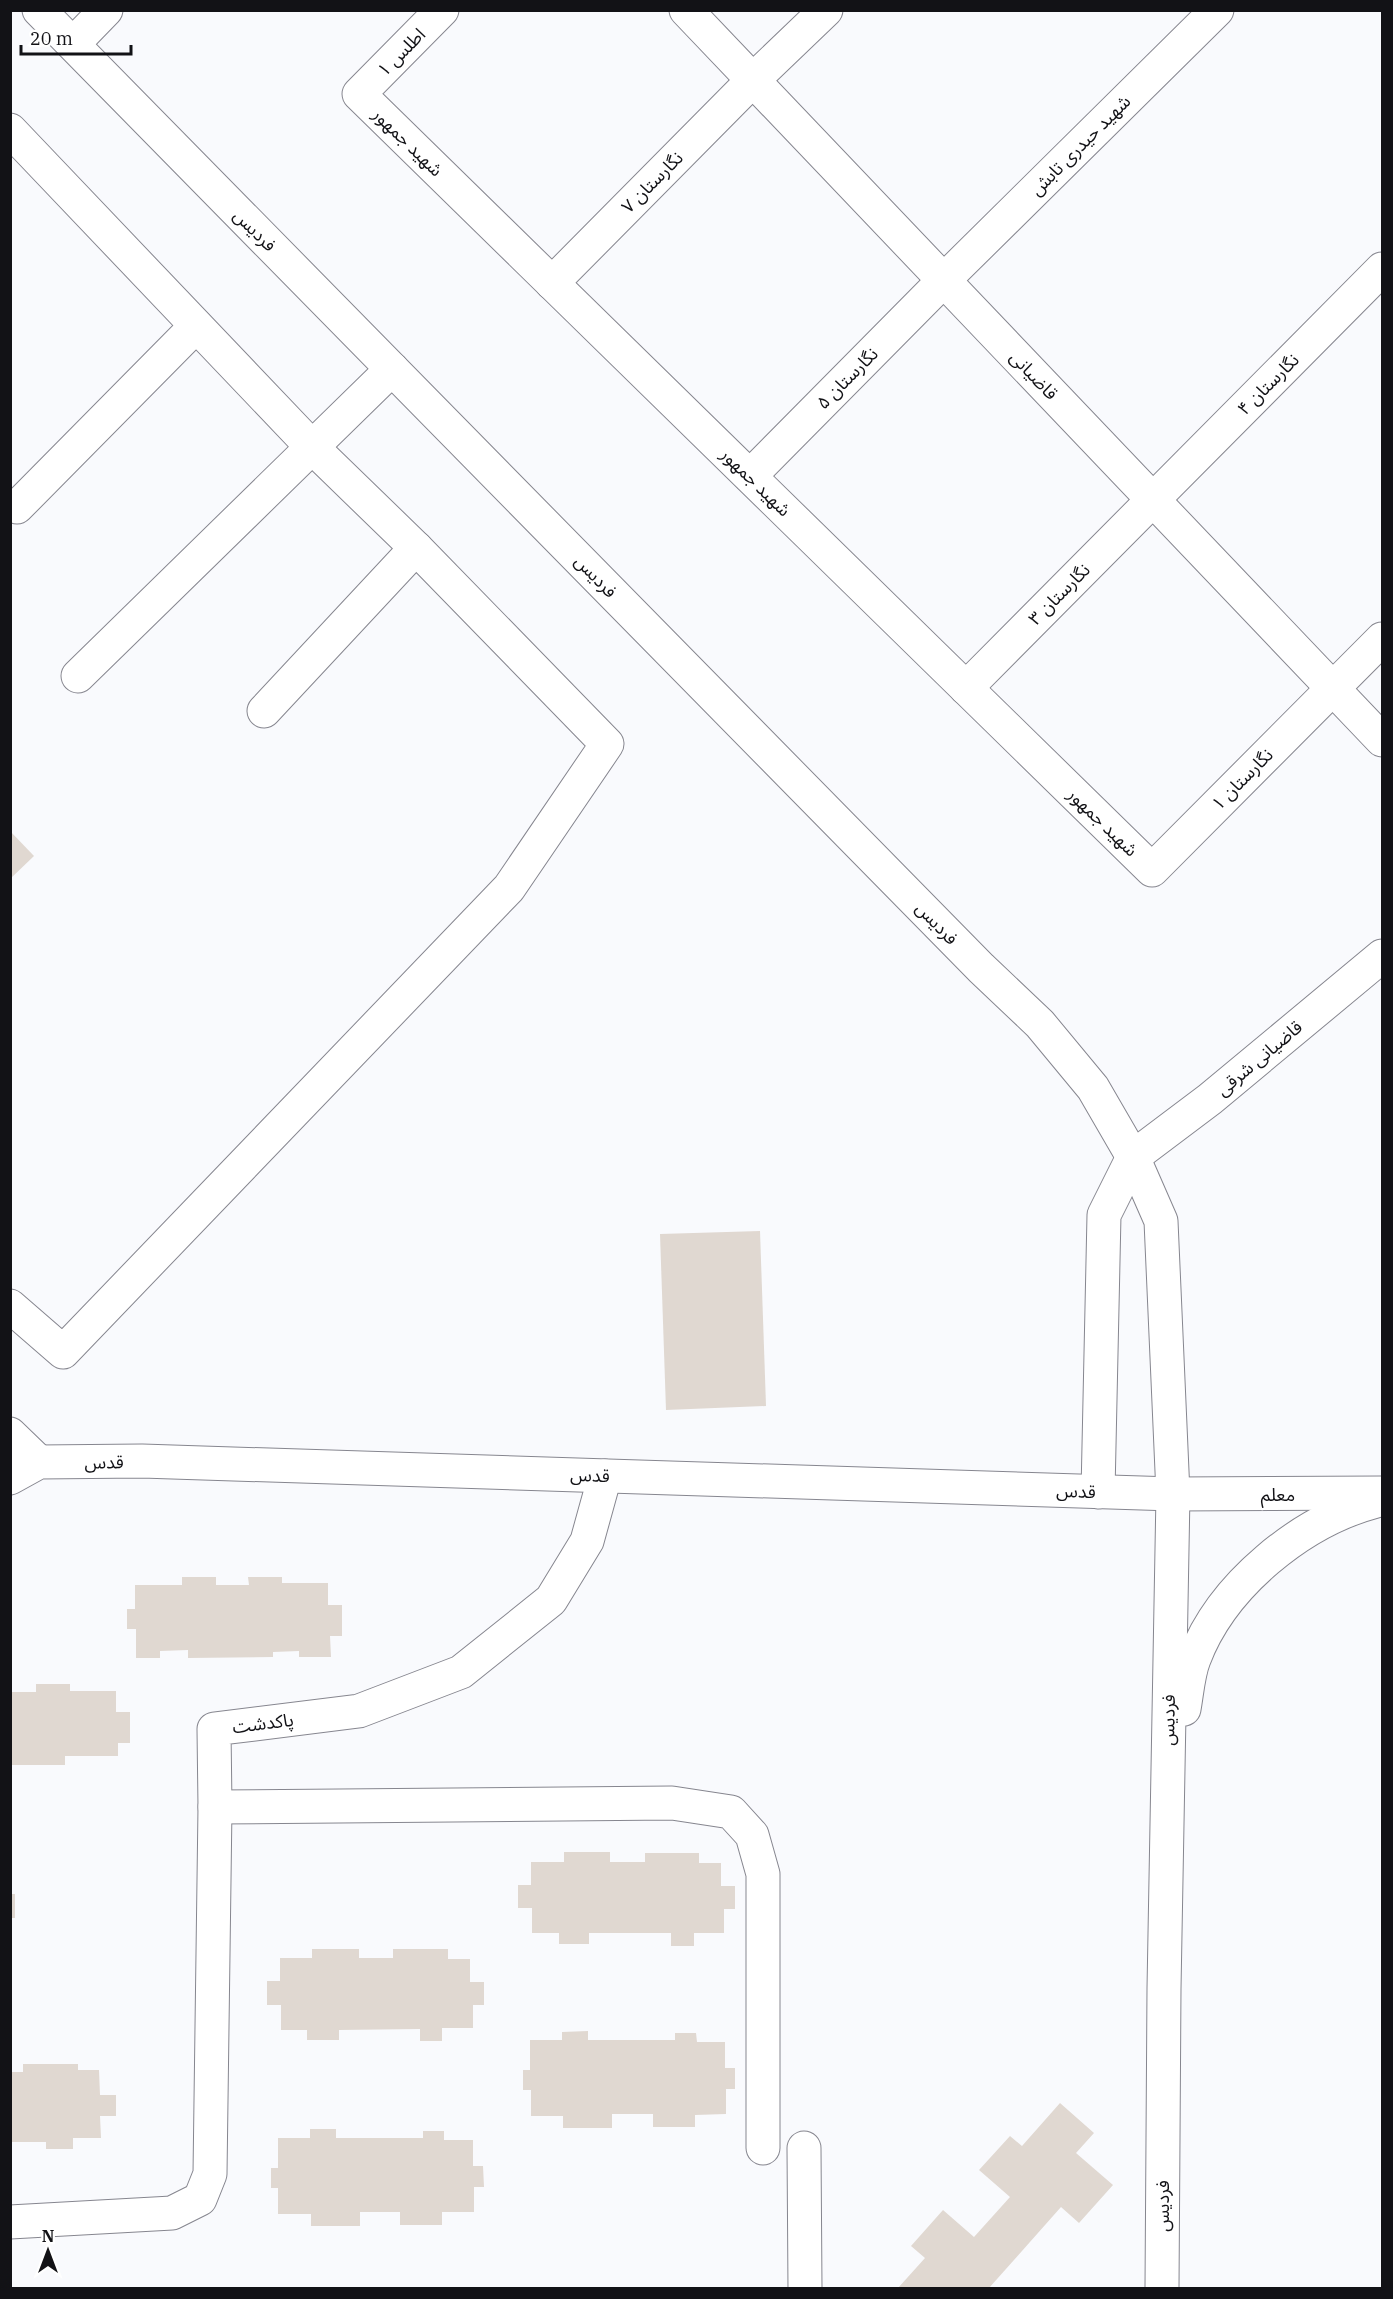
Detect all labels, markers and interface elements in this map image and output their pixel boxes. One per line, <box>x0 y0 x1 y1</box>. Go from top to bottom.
scale bar <box>21 18 130 56</box>
street label: اطلس ۱ <box>372 23 430 81</box>
text: 20 m <box>30 27 73 50</box>
street label: شهید حیدری تابش <box>1025 90 1135 200</box>
street label: شهید جمهور <box>367 102 448 181</box>
street label: نگارستان ۷ <box>616 146 688 218</box>
street label: فردیس <box>229 204 281 256</box>
street label: نگارستان ۵ <box>811 342 883 414</box>
street label: قاضیانی <box>1005 346 1063 404</box>
street label: نگارستان ۴ <box>1232 348 1304 420</box>
street label: شهید جمهور <box>715 442 796 521</box>
street label: فردیس <box>570 550 622 602</box>
street label: نگارستان ۳ <box>1023 558 1095 630</box>
street label: نگارستان ۱ <box>1206 743 1278 815</box>
street label: شهید جمهور <box>1062 782 1143 861</box>
street label: فردیس <box>911 897 963 949</box>
street label: قاضیانی شرقی <box>1211 1015 1307 1101</box>
street label: قدس <box>84 1450 124 1474</box>
street label: قدس <box>570 1463 610 1487</box>
street label: قدس <box>1056 1479 1096 1503</box>
street label: معلم <box>1261 1483 1295 1508</box>
street label: فردیس <box>1156 1694 1180 1746</box>
street label: پاکدشت <box>231 1708 295 1738</box>
street label: فردیس <box>1151 2180 1174 2232</box>
north arrow <box>18 2221 78 2281</box>
text: N <box>42 2226 54 2246</box>

